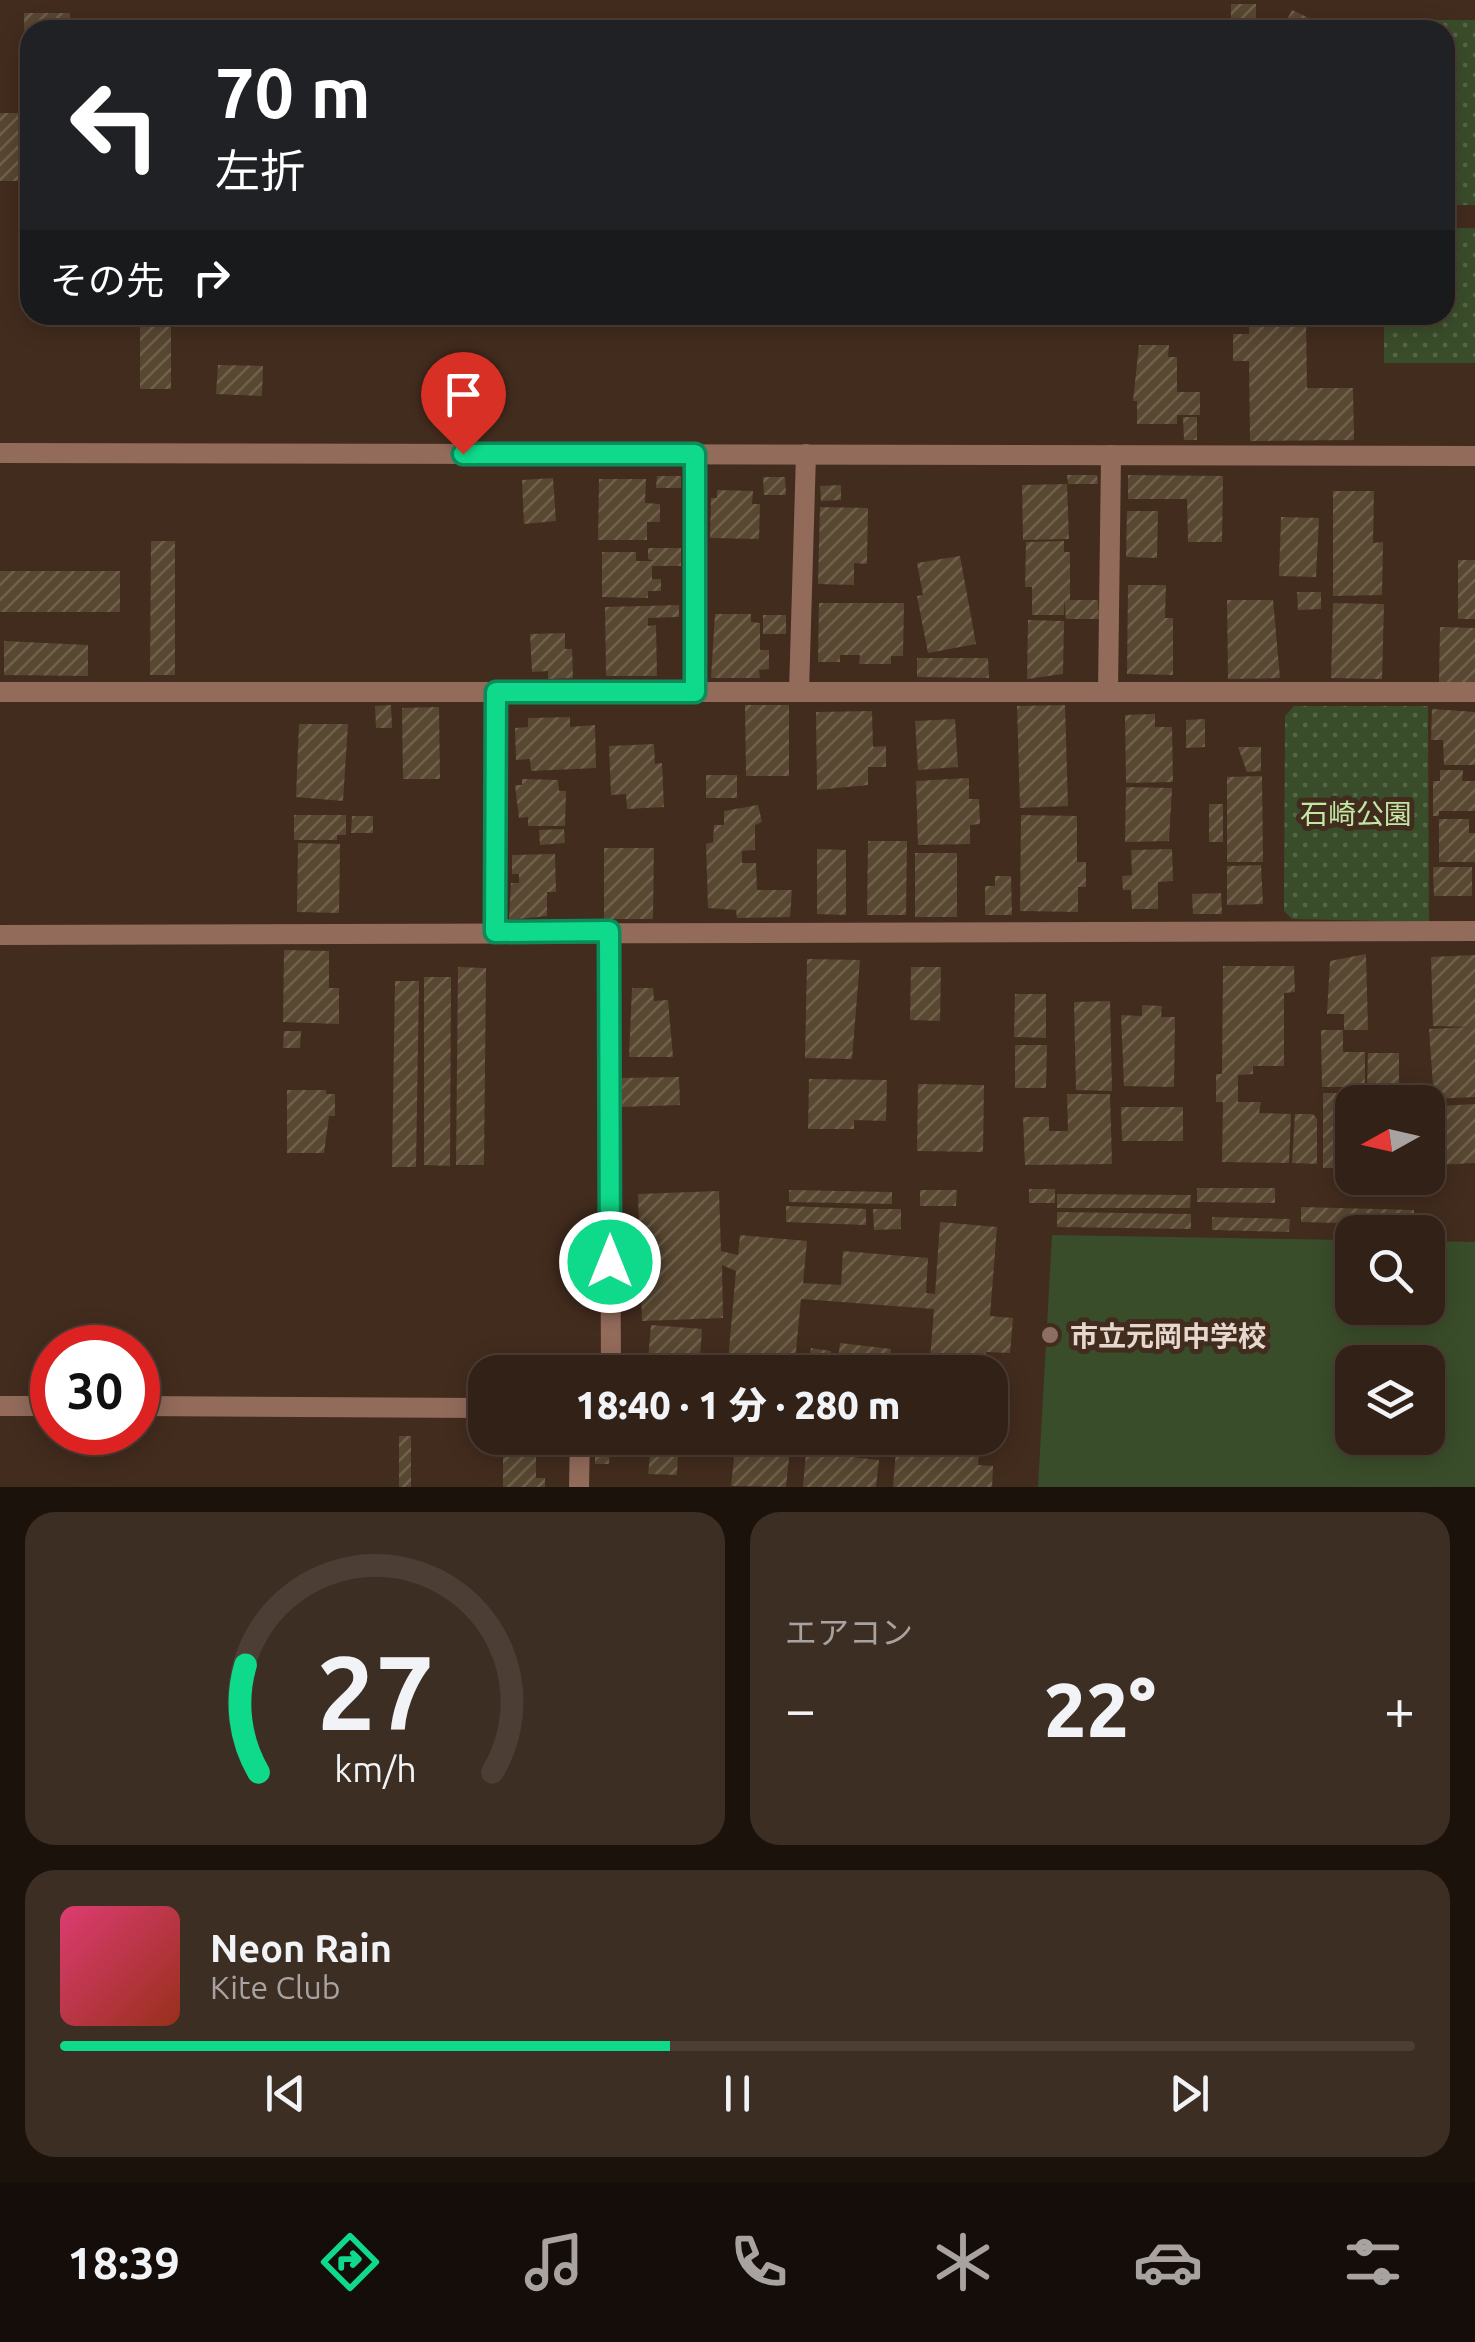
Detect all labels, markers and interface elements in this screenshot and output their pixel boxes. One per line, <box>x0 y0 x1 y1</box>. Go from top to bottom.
text: 70 m <box>215 53 371 131</box>
icon: left <box>50 60 180 190</box>
text: 左折 <box>215 145 305 196</box>
icon: right <box>184 250 239 305</box>
text: その先 <box>50 259 164 301</box>
pin <box>421 352 506 455</box>
icon: arrive <box>436 367 491 422</box>
park label: 石崎公園 <box>1300 798 1412 829</box>
north arrow <box>1335 1085 1445 1195</box>
map controls <box>1335 1085 1445 1455</box>
position arrow <box>558 1210 662 1314</box>
button: search <box>1335 1215 1445 1325</box>
place label: 市立元岡中学校 <box>1070 1320 1266 1351</box>
marker: 市立元岡中学校 <box>1039 1324 1061 1346</box>
speed limit sign: 30 <box>30 1325 160 1455</box>
button: layers <box>1335 1345 1445 1455</box>
text: 18:40 · 1 分 · 280 m <box>576 1384 900 1426</box>
text: エアコン <box>785 1614 913 1650</box>
text: 27 <box>316 1633 434 1750</box>
text: 22° <box>1044 1667 1156 1751</box>
text: − <box>785 1678 816 1739</box>
text: + <box>1384 1678 1415 1739</box>
text: km/h <box>334 1749 416 1789</box>
text: Neon Rain <box>210 1927 392 1969</box>
text: Kite Club <box>210 1969 340 2005</box>
icon: previous <box>258 2066 313 2121</box>
icon: pause <box>710 2066 765 2121</box>
icon: next <box>1162 2066 1217 2121</box>
icon: directions <box>315 2227 385 2297</box>
icon: music <box>519 2227 589 2297</box>
icon: phone <box>724 2227 794 2297</box>
icon: climate <box>928 2227 998 2297</box>
icon: car <box>1133 2227 1203 2297</box>
icon: filters <box>1338 2227 1408 2297</box>
text: 18:39 <box>67 2237 180 2288</box>

